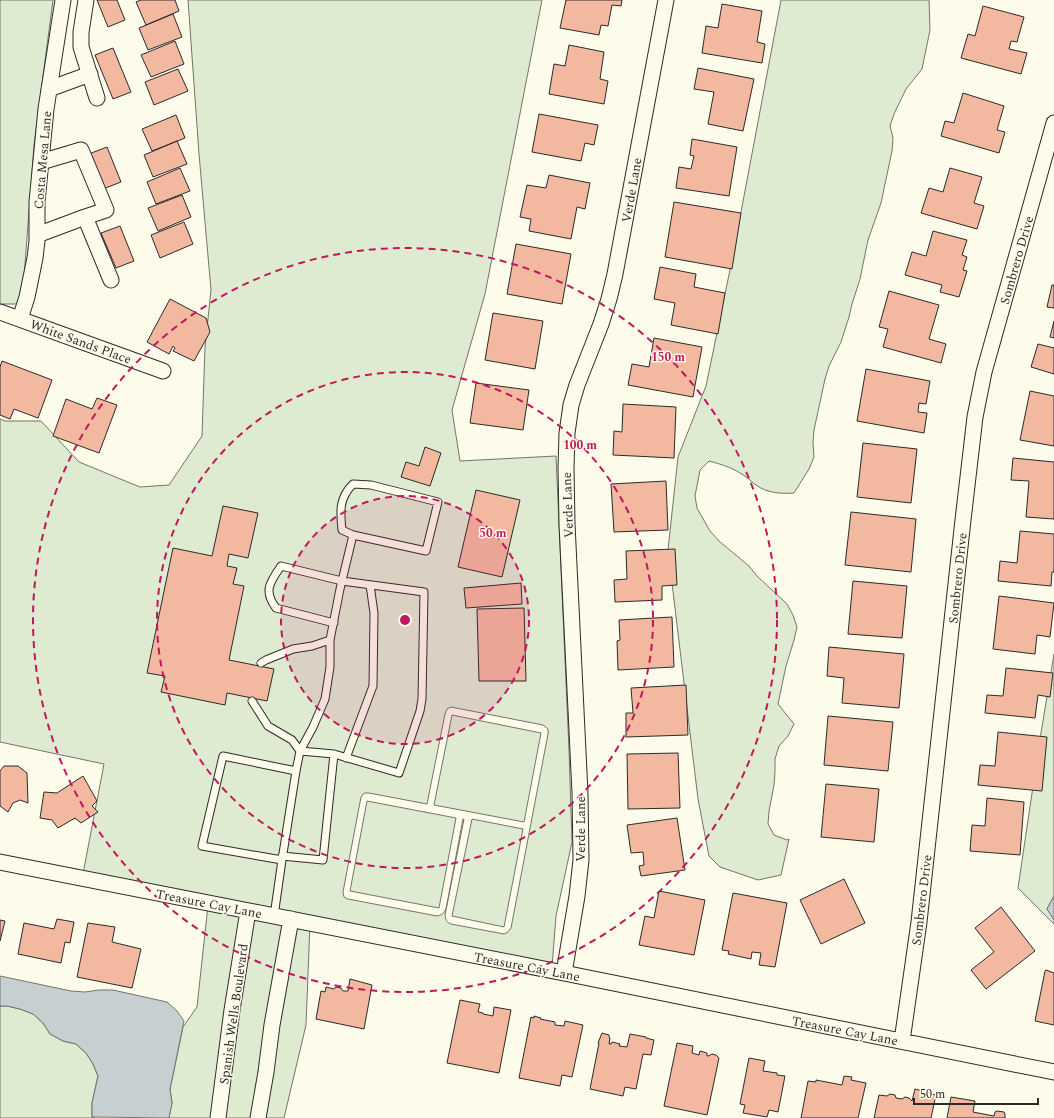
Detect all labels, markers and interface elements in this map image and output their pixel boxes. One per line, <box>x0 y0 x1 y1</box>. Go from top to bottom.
street label: Costa Mesa Lane <box>29 110 57 210</box>
street label: Verde Lane <box>616 156 648 224</box>
street label: Sombrero Drive <box>995 214 1039 307</box>
street label: White Sands Place <box>27 314 134 370</box>
text: 150 m <box>651 348 685 367</box>
text: 100 m <box>563 436 597 455</box>
street label: Verde Lane <box>557 472 579 538</box>
text: 50 m <box>479 524 507 543</box>
street label: Sombrero Drive <box>943 532 973 625</box>
centre of rings <box>398 613 412 627</box>
street label: Verde Lane <box>571 796 591 862</box>
street label: Sombrero Drive <box>907 854 937 947</box>
street label: Treasure Cay Lane <box>154 884 263 924</box>
street label: Spanish Wells Boulevard <box>214 942 254 1086</box>
street label: Treasure Cay Lane <box>472 947 581 987</box>
street label: Treasure Cay Lane <box>790 1011 899 1051</box>
scale bar <box>914 1080 1038 1106</box>
text: 50 m <box>920 1085 945 1104</box>

